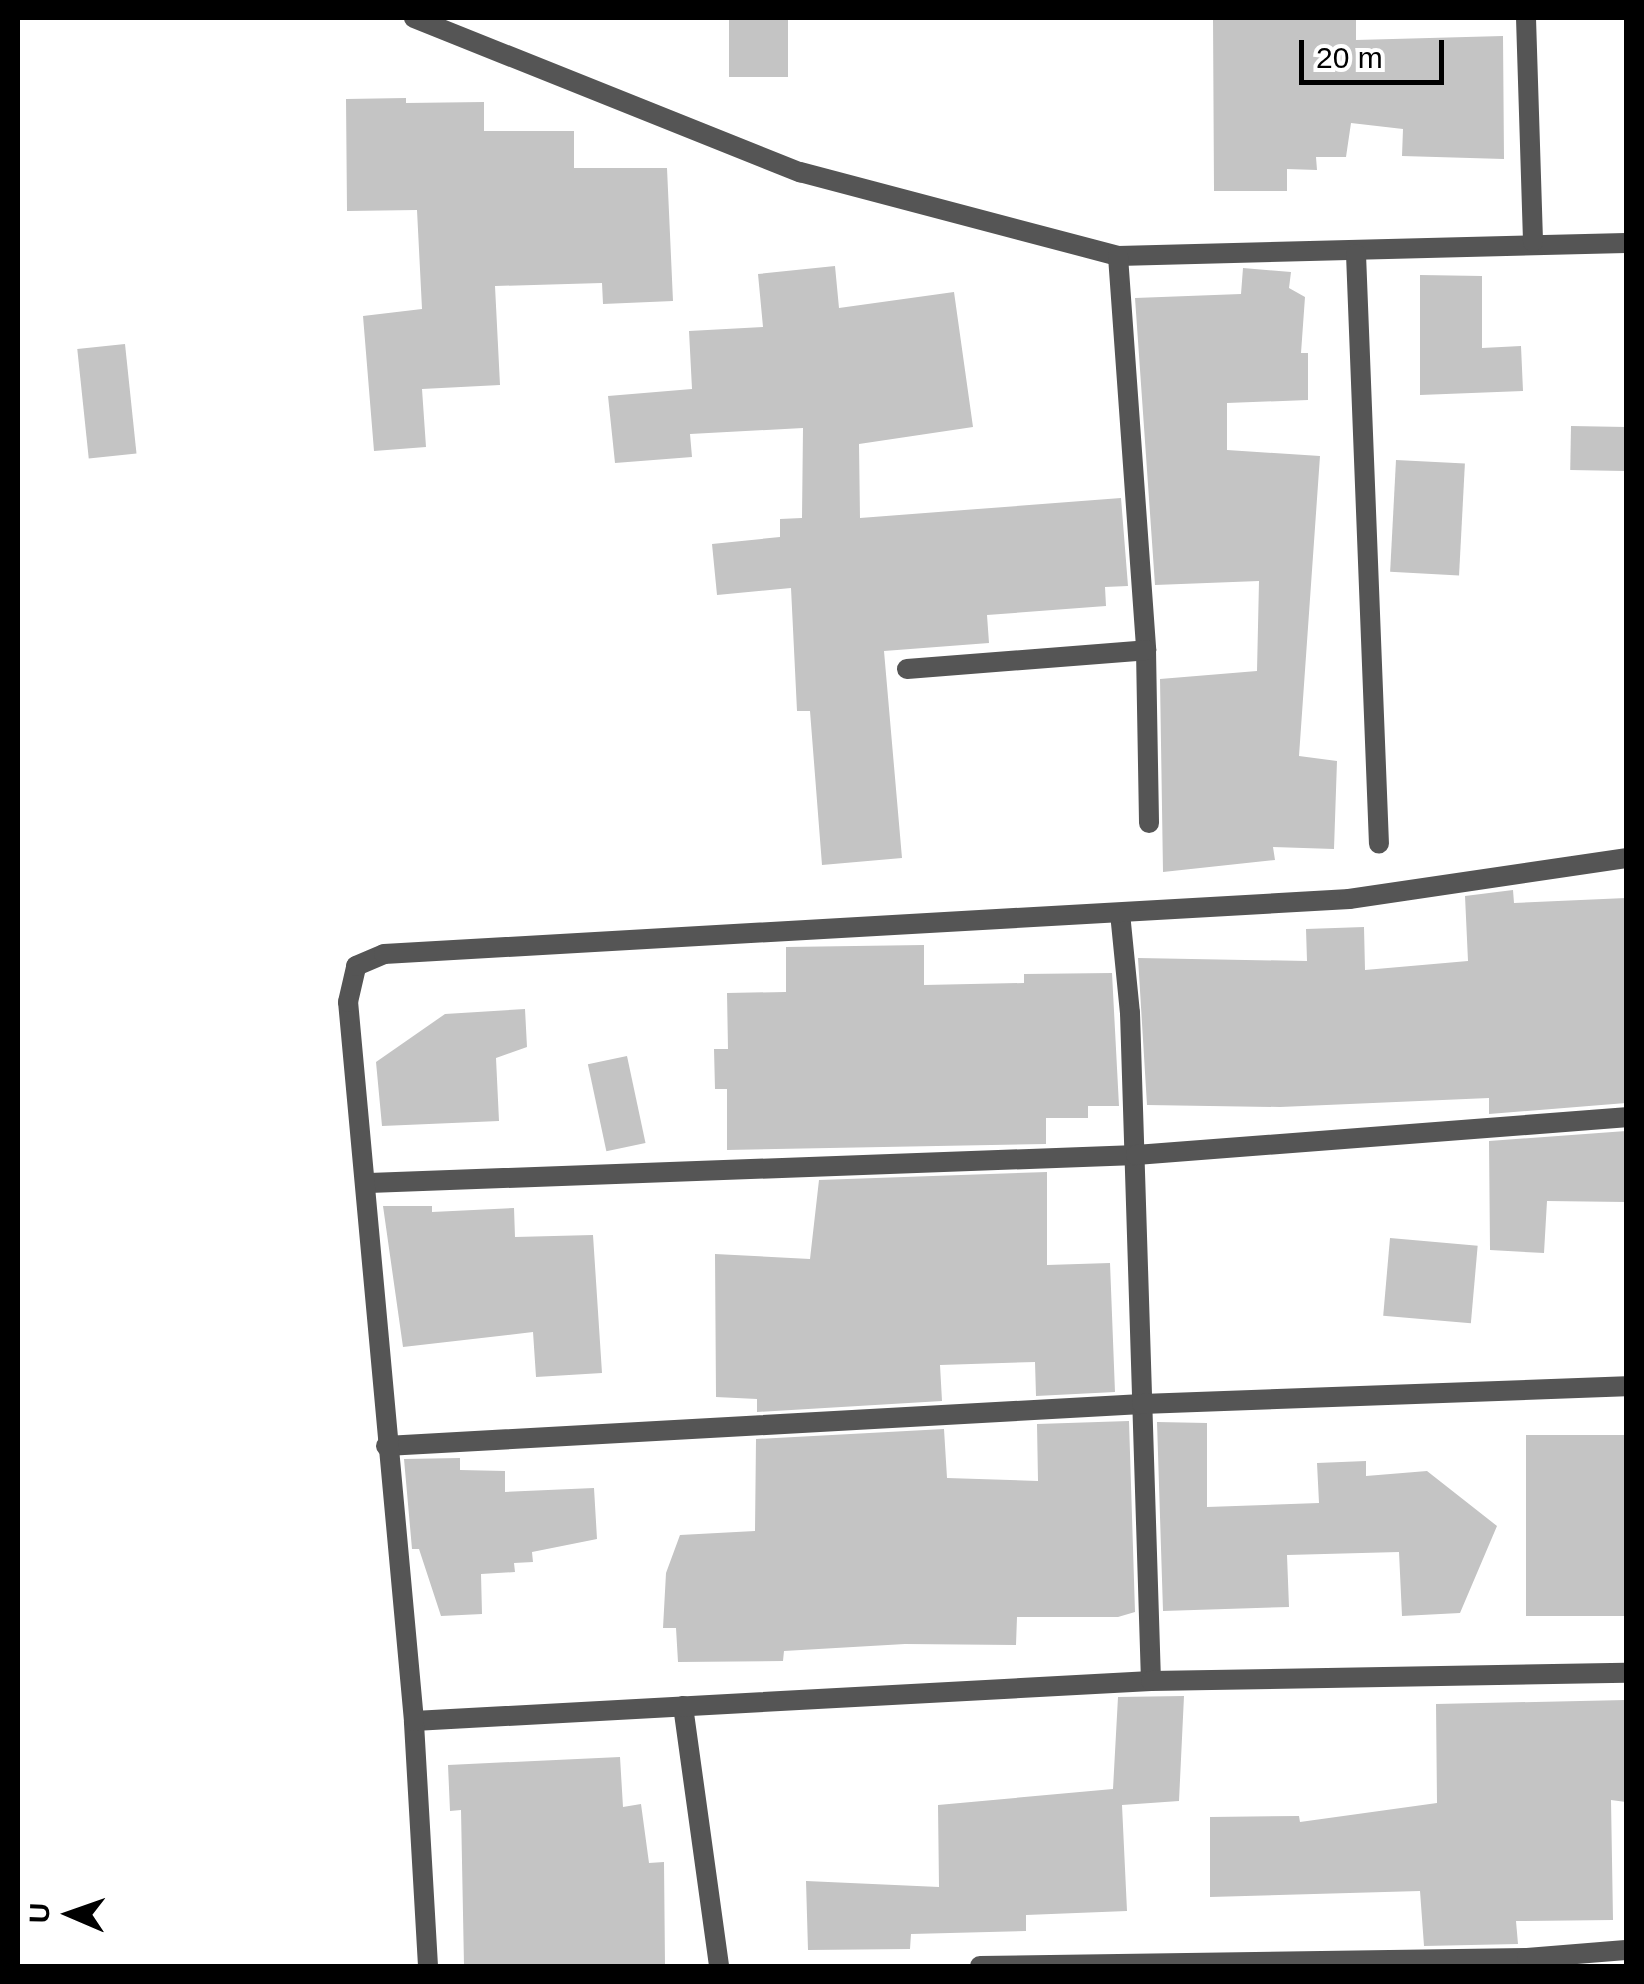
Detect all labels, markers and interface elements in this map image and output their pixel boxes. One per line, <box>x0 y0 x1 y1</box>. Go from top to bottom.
scale bar <box>1304 20 1449 82</box>
text: 20 m <box>1316 41 1383 74</box>
north arrow <box>20 1864 120 1964</box>
text: U <box>24 1902 55 1924</box>

